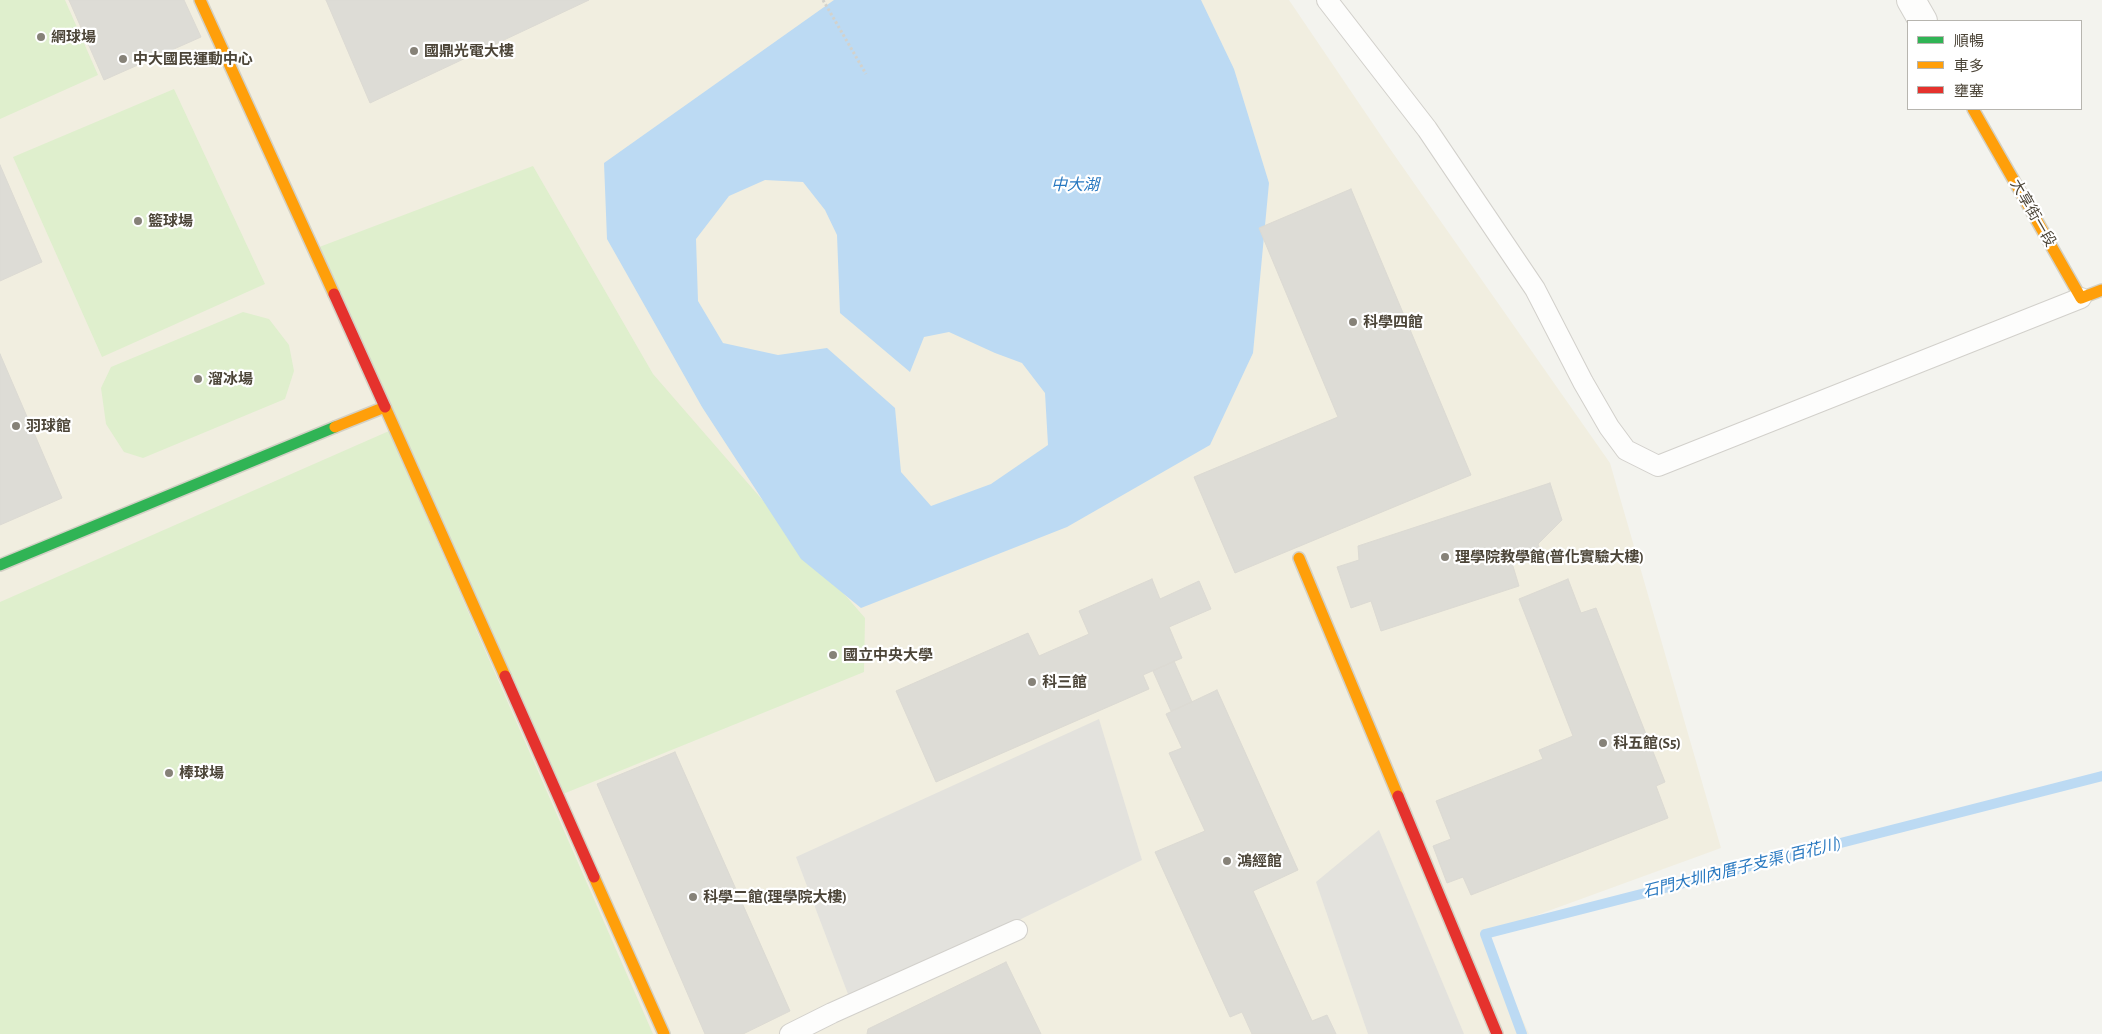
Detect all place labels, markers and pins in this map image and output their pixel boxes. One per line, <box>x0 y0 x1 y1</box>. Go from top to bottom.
place label: 網球場 <box>51 28 96 46</box>
marker: 網球場 <box>35 31 47 43</box>
place label: 國鼎光電大樓 <box>424 42 514 60</box>
marker: 國鼎光電大樓 <box>408 45 420 57</box>
place label: 中大國民運動中心 <box>133 50 253 68</box>
marker: 中大國民運動中心 <box>117 53 129 65</box>
place label: 籃球場 <box>148 212 193 230</box>
marker: 籃球場 <box>132 215 144 227</box>
place label: 科學四館 <box>1363 313 1423 331</box>
marker: 科學四館 <box>1347 316 1359 328</box>
place label: 溜冰場 <box>208 370 253 388</box>
marker: 溜冰場 <box>192 373 204 385</box>
place label: 羽球館 <box>26 417 71 435</box>
marker: 羽球館 <box>10 420 22 432</box>
place label: 理學院教學館(普化實驗大樓) <box>1455 548 1644 566</box>
marker: 理學院教學館(普化實驗大樓) <box>1439 551 1451 563</box>
place label: 國立中央大學 <box>843 646 933 664</box>
marker: 國立中央大學 <box>827 649 839 661</box>
place label: 科三館 <box>1042 673 1087 691</box>
marker: 科三館 <box>1026 676 1038 688</box>
place label: 科五館(S5) <box>1613 734 1681 752</box>
marker: 科五館(S5) <box>1597 737 1609 749</box>
place label: 棒球場 <box>179 764 224 782</box>
marker: 棒球場 <box>163 767 175 779</box>
place label: 鴻經館 <box>1237 852 1282 870</box>
marker: 鴻經館 <box>1221 855 1233 867</box>
place label: 科學二館(理學院大樓) <box>703 888 847 906</box>
marker: 科學二館(理學院大樓) <box>687 891 699 903</box>

